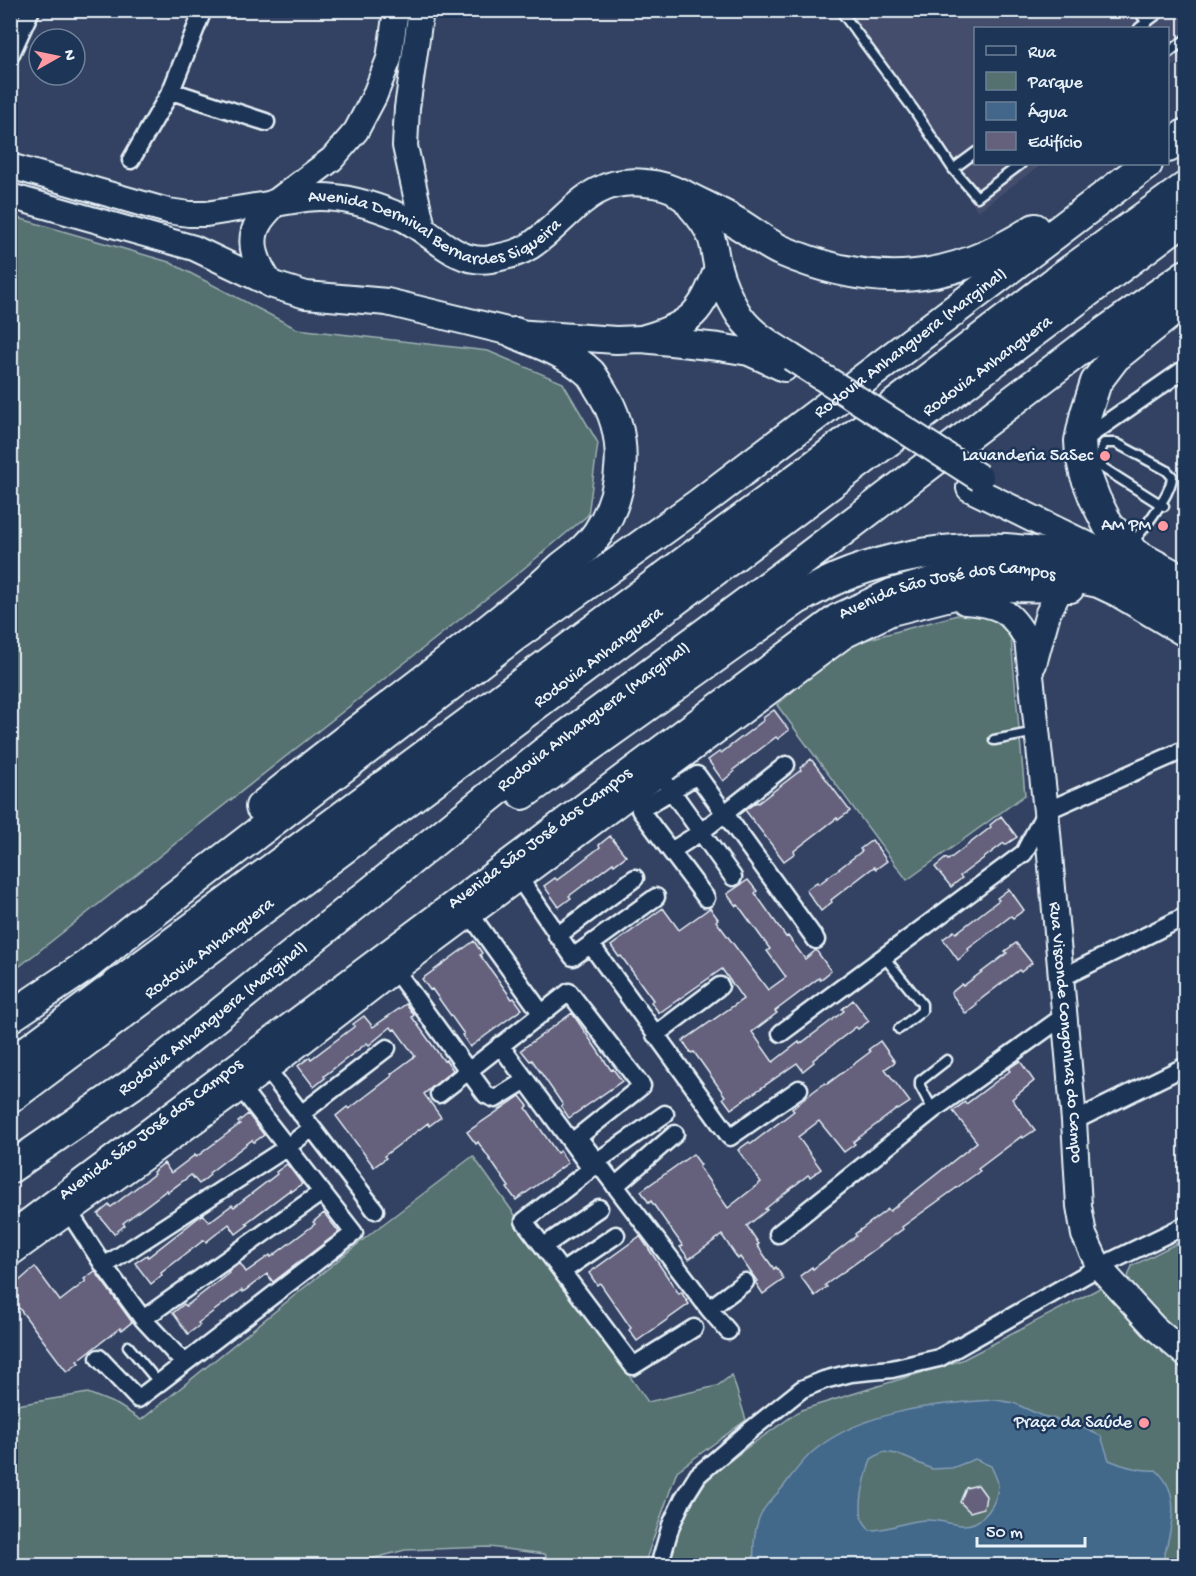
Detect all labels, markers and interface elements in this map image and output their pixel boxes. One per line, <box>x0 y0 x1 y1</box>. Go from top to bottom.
north arrow <box>27 27 87 87</box>
legend <box>974 27 1169 165</box>
text: Rua <box>1028 43 1057 64</box>
text: N <box>58 49 79 62</box>
text: Parque <box>1027 73 1084 94</box>
text: Água <box>1028 102 1068 124</box>
text: Edifício <box>1028 133 1082 154</box>
text: Avenida Dermival Bernardes Siqueira <box>307 186 567 270</box>
street label: Avenida Dermival Bernardes Siqueira <box>293 190 571 226</box>
street label: Rodovia Anhanguera (Marginal) <box>810 263 1012 423</box>
street label: Rodovia Anhanguera <box>918 311 1056 423</box>
place label: Lavanderia 5aSec <box>962 446 1094 467</box>
marker: Lavanderia 5aSec <box>1098 449 1112 463</box>
place label: AM PM <box>1101 516 1152 537</box>
marker: AM PM <box>1156 519 1170 533</box>
street label: Avenida São José dos Campos <box>835 558 1059 625</box>
street label: Rodovia Anhanguera <box>530 602 668 713</box>
street label: Rodovia Anhanguera (Marginal) <box>493 637 694 797</box>
street label: Avenida São José dos Campos <box>444 762 637 914</box>
street label: Rodovia Anhanguera <box>140 893 279 1004</box>
street label: Rua Visconde Congonhas do Campo <box>1044 901 1087 1164</box>
street label: Rodovia Anhanguera (Marginal) <box>114 937 312 1101</box>
street label: Avenida São José dos Campos <box>55 1053 248 1205</box>
place label: Praça da Saúde <box>1013 1413 1133 1434</box>
marker: Praça da Saúde <box>1137 1416 1151 1430</box>
scale bar <box>977 1510 1085 1548</box>
text: 50 m <box>986 1523 1023 1544</box>

